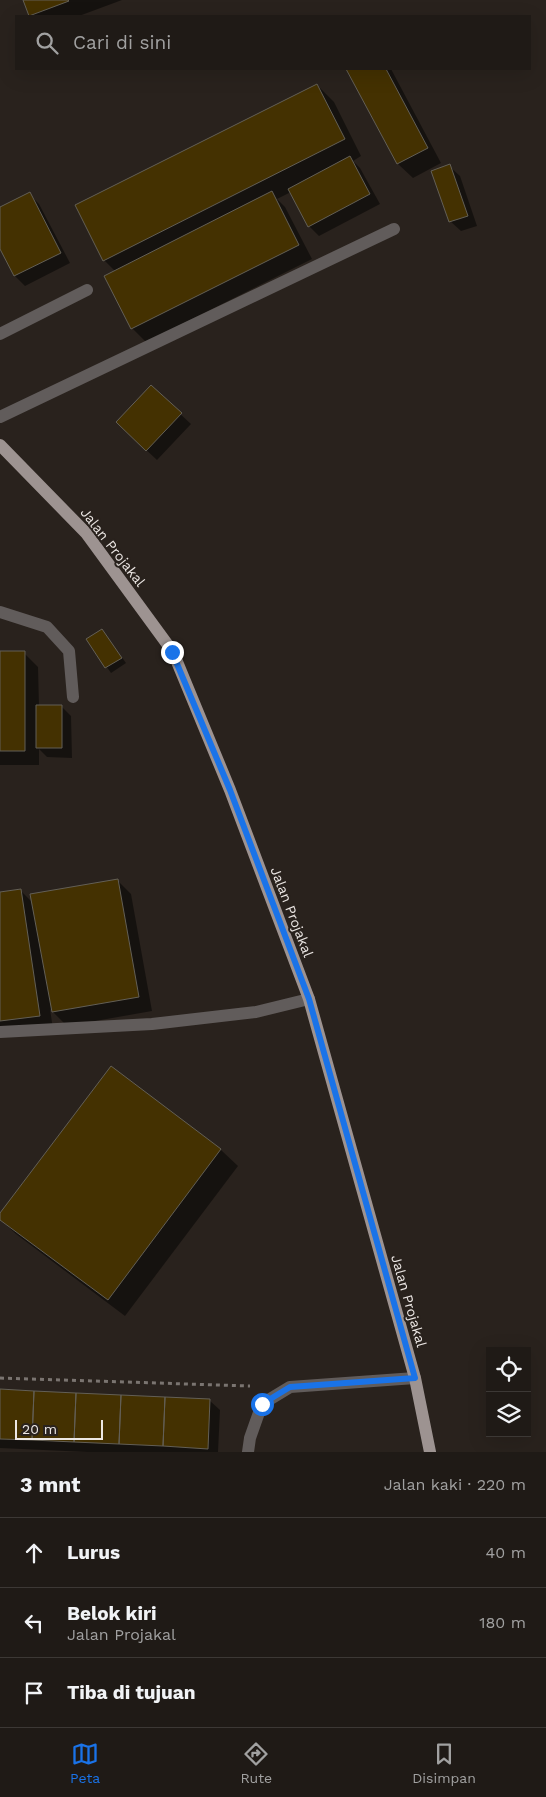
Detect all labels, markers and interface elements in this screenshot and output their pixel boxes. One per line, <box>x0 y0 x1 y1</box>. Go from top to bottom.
search box <box>15 15 531 70</box>
icon: search <box>33 29 61 57</box>
text: Cari di sini <box>73 31 171 54</box>
street label: Jalan Projakal <box>77 505 149 590</box>
route end <box>161 641 184 664</box>
street label: Jalan Projakal <box>267 865 317 960</box>
street label: Jalan Projakal <box>388 1253 430 1350</box>
map controls <box>486 1347 531 1437</box>
button: locate <box>486 1347 531 1392</box>
button: layers <box>486 1392 531 1437</box>
route start <box>251 1393 274 1416</box>
scale bar <box>15 1417 102 1440</box>
text: 20 m <box>22 1421 57 1437</box>
text: 3 mnt <box>20 1472 80 1497</box>
text: Jalan kaki · 220 m <box>384 1475 526 1494</box>
icon: ahead <box>20 1539 48 1567</box>
text: Lurus <box>67 1541 120 1564</box>
text: 40 m <box>486 1543 526 1562</box>
text: Belok kiri <box>67 1602 157 1625</box>
icon: left <box>20 1609 48 1637</box>
text: 180 m <box>479 1613 526 1632</box>
text: Jalan Projakal <box>67 1625 176 1644</box>
icon: arrive <box>20 1679 48 1707</box>
text: Tiba di tujuan <box>67 1681 196 1704</box>
tab: Peta <box>70 1740 100 1786</box>
tab: Rute <box>240 1740 272 1786</box>
tab: Disimpan <box>412 1740 476 1786</box>

